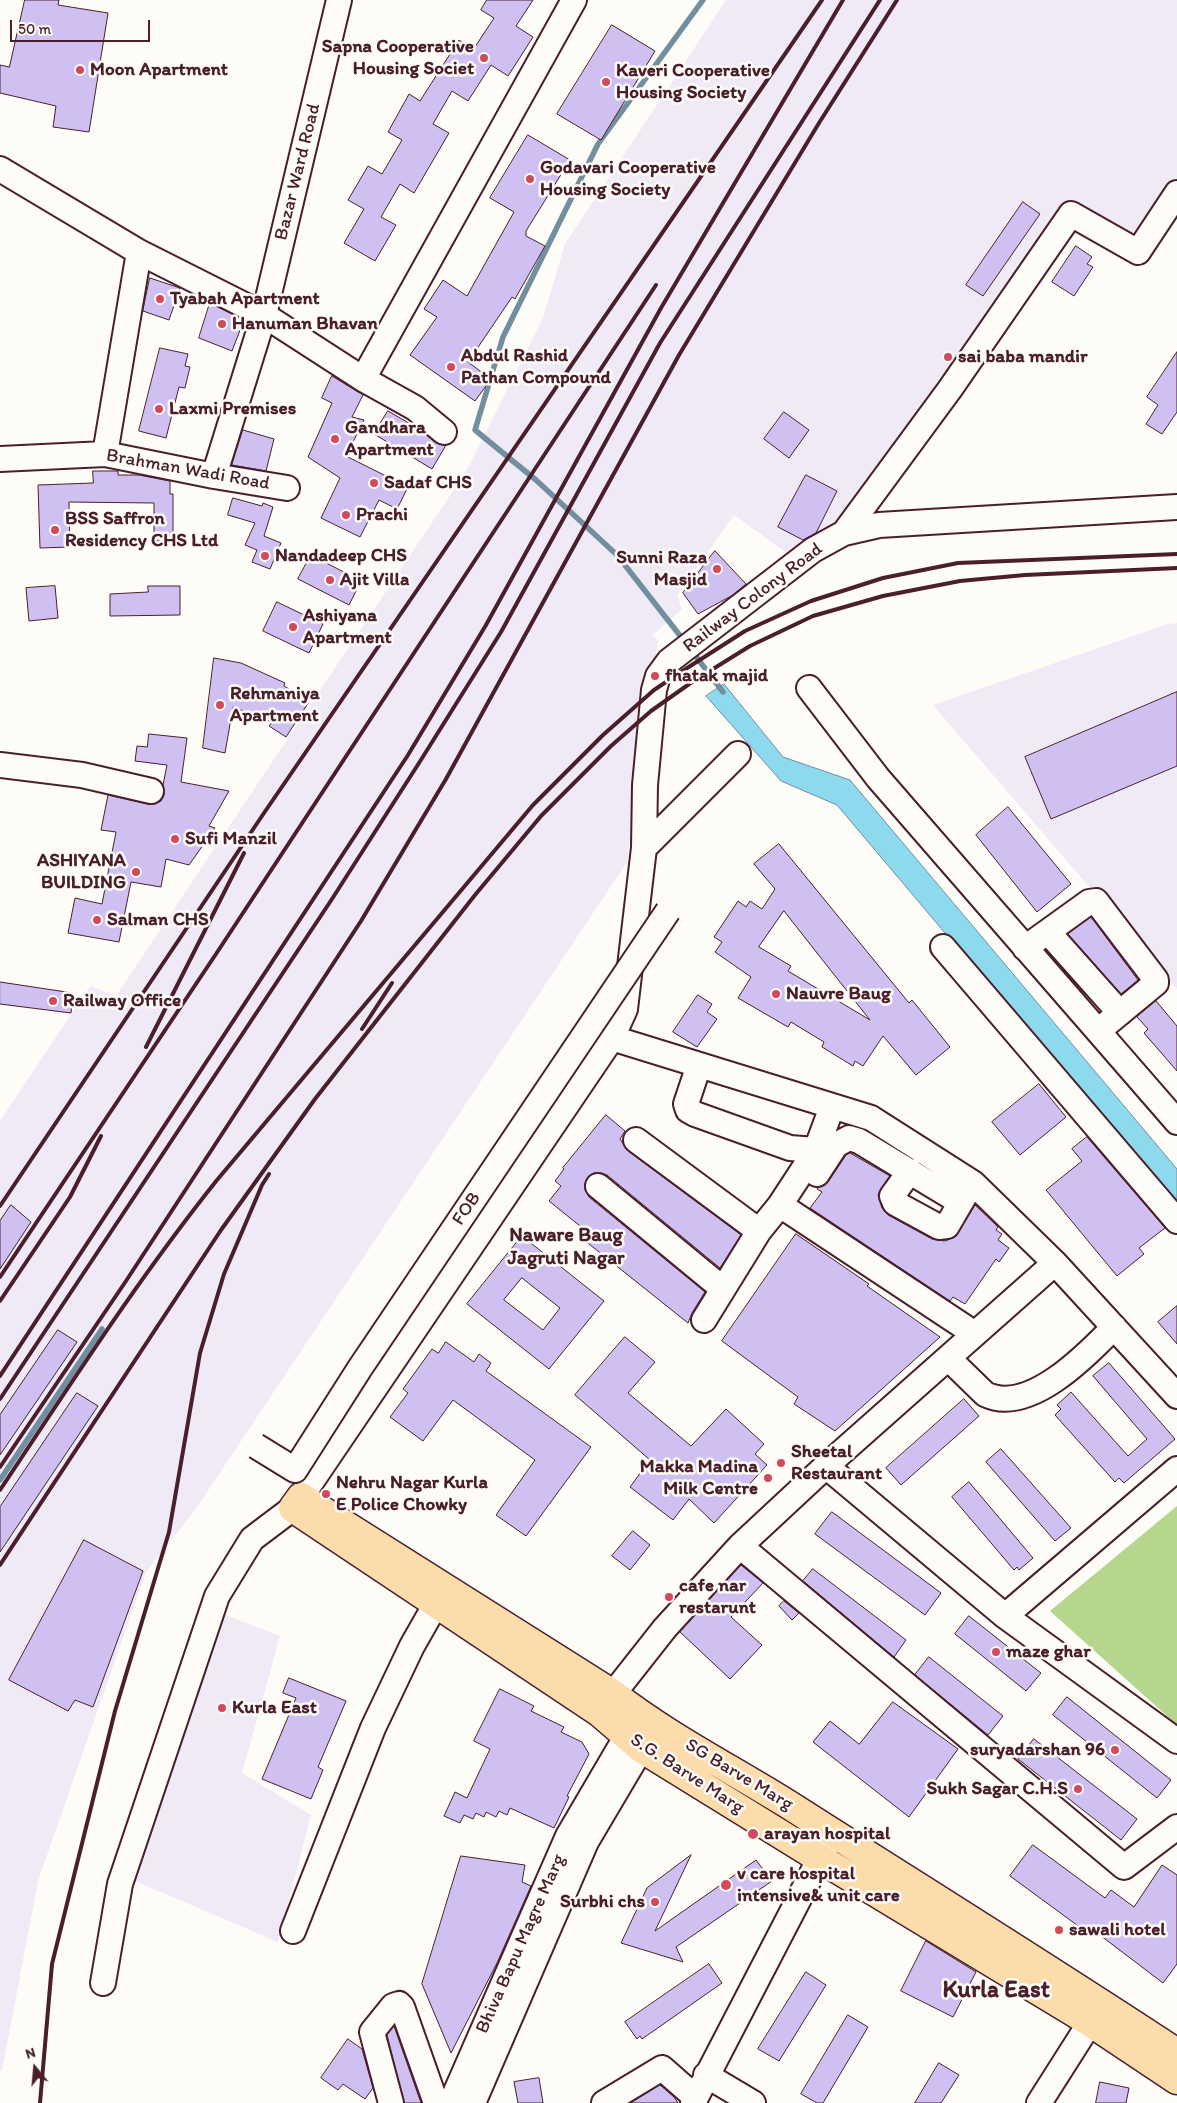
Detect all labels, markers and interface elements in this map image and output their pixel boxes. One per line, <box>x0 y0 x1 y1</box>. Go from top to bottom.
scale bar <box>12 10 152 42</box>
text: 50 m <box>18 20 51 38</box>
place label: Sapna Cooperative Housing Societ <box>322 36 474 80</box>
marker: Sapna Cooperative Housing Societ <box>478 52 490 64</box>
place label: Moon Apartment <box>90 59 228 81</box>
place label: Kaveri Cooperative Housing Society <box>616 60 770 104</box>
marker: Moon Apartment <box>74 64 86 76</box>
marker: Kaveri Cooperative Housing Society <box>600 76 612 88</box>
street label: Bazar Ward Road <box>270 101 326 243</box>
place label: Godavari Cooperative Housing Society <box>540 157 716 201</box>
marker: Godavari Cooperative Housing Society <box>524 173 536 185</box>
place label: Tyabah Apartment <box>170 288 320 310</box>
marker: Tyabah Apartment <box>154 293 166 305</box>
place label: Hanuman Bhavan <box>232 313 378 335</box>
marker: Hanuman Bhavan <box>216 318 228 330</box>
place label: Abdul Rashid Pathan Compound <box>461 345 611 389</box>
place label: sai baba mandir <box>958 346 1088 368</box>
marker: sai baba mandir <box>942 351 954 363</box>
marker: Abdul Rashid Pathan Compound <box>445 361 457 373</box>
place label: Laxmi Premises <box>169 398 296 420</box>
marker: Laxmi Premises <box>153 403 165 415</box>
place label: Gandhara Apartment <box>345 417 434 461</box>
marker: Gandhara Apartment <box>329 433 341 445</box>
street label: Brahman Wadi Road <box>104 444 272 496</box>
place label: Sadaf CHS <box>384 472 472 494</box>
marker: Sadaf CHS <box>368 477 380 489</box>
place label: Prachi <box>356 504 408 526</box>
place label: BSS Saffron Residency CHS Ltd <box>65 508 218 552</box>
marker: Prachi <box>340 509 352 521</box>
marker: BSS Saffron Residency CHS Ltd <box>49 524 61 536</box>
street label: Railway Colony Road <box>679 538 827 658</box>
place label: Nandadeep CHS <box>275 545 407 567</box>
place label: Sunni Raza Masjid <box>616 547 707 591</box>
marker: Nandadeep CHS <box>259 550 271 562</box>
marker: Sunni Raza Masjid <box>711 563 723 575</box>
place label: Ajit Villa <box>340 569 409 591</box>
marker: Ajit Villa <box>324 574 336 586</box>
place label: Ashiyana Apartment <box>303 605 392 649</box>
marker: Ashiyana Apartment <box>287 621 299 633</box>
place label: fhatak majid <box>665 665 768 687</box>
marker: fhatak majid <box>649 670 661 682</box>
place label: Rehmaniya Apartment <box>230 683 320 727</box>
marker: Rehmaniya Apartment <box>214 699 226 711</box>
place label: Sufi Manzil <box>185 828 277 850</box>
marker: Sufi Manzil <box>169 833 181 845</box>
place label: ASHIYANA BUILDING <box>37 850 126 894</box>
marker: ASHIYANA BUILDING <box>130 866 142 878</box>
place label: Salman CHS <box>107 909 209 931</box>
marker: Salman CHS <box>91 914 103 926</box>
place label: Nauvre Baug <box>786 983 891 1005</box>
marker: Nauvre Baug <box>770 988 782 1000</box>
place label: Railway Office <box>63 990 181 1012</box>
marker: Railway Office <box>47 995 59 1007</box>
street label: FOB <box>448 1188 486 1230</box>
district label: Naware Baug Jagruti Nagar <box>507 1224 625 1271</box>
place label: Sheetal Restaurant <box>791 1441 882 1485</box>
place label: Makka Madina Milk Centre <box>640 1456 758 1500</box>
marker: Sheetal Restaurant <box>775 1457 787 1469</box>
place label: Nehru Nagar Kurla E Police Chowky <box>336 1472 488 1516</box>
marker: Makka Madina Milk Centre <box>762 1472 774 1484</box>
marker: Nehru Nagar Kurla E Police Chowky <box>320 1488 332 1500</box>
place label: cafe nar restarunt <box>679 1575 756 1619</box>
marker: cafe nar restarunt <box>663 1591 675 1603</box>
place label: maze ghar <box>1006 1641 1091 1663</box>
marker: maze ghar <box>990 1646 1002 1658</box>
place label: Kurla East <box>232 1697 317 1719</box>
marker: Kurla East <box>216 1702 228 1714</box>
street label: S.G. Barve Marg <box>626 1729 748 1819</box>
street label: SG Barve Marg <box>681 1734 797 1816</box>
place label: suryadarshan 96 <box>970 1739 1105 1761</box>
marker: suryadarshan 96 <box>1109 1744 1121 1756</box>
place label: Sukh Sagar C.H.S <box>927 1778 1068 1800</box>
marker: Sukh Sagar C.H.S <box>1072 1783 1084 1795</box>
place label: arayan hospital <box>764 1823 890 1845</box>
marker: arayan hospital <box>746 1827 760 1841</box>
street label: Bhiva Bapu Magre Marg <box>471 1851 571 2037</box>
place label: v care hospital intensive& unit care <box>737 1863 900 1907</box>
marker: v care hospital intensive& unit care <box>719 1878 733 1892</box>
place label: Surbhi chs <box>560 1891 645 1913</box>
marker: Surbhi chs <box>649 1896 661 1908</box>
place label: sawali hotel <box>1069 1919 1166 1941</box>
marker: sawali hotel <box>1053 1924 1065 1936</box>
district label: Kurla East <box>942 1977 1050 2005</box>
north arrow <box>10 2043 60 2093</box>
text: N <box>23 2044 37 2063</box>

